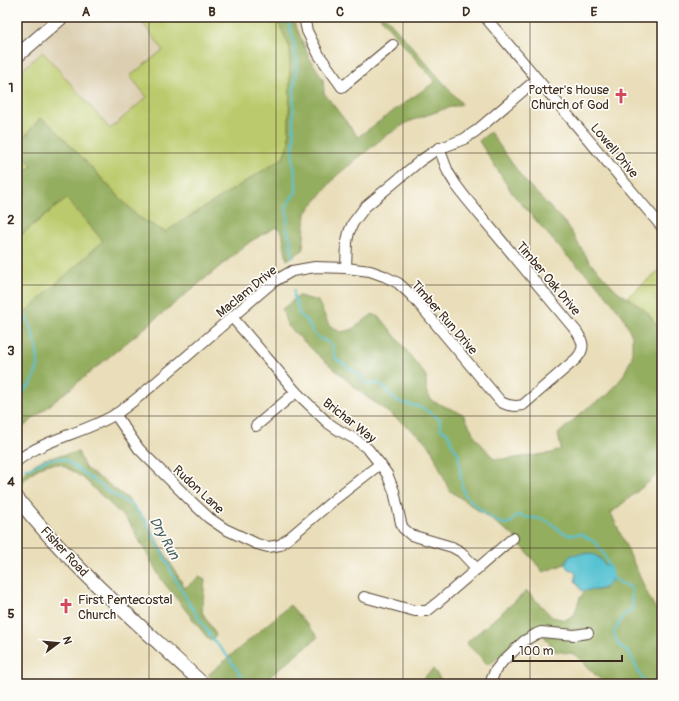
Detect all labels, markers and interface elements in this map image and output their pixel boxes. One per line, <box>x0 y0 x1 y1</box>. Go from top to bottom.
text: A <box>82 4 91 20</box>
text: B <box>208 4 216 20</box>
text: C <box>336 4 344 20</box>
text: D <box>462 4 470 20</box>
text: E <box>591 4 598 20</box>
text: 1 <box>8 80 14 96</box>
place label: Potter's House Church of God <box>528 82 610 113</box>
church icon: Potter's House Church of God <box>612 87 630 105</box>
street label: Lowell Drive <box>587 120 642 182</box>
text: 2 <box>7 212 15 228</box>
street label: Timber Oak Drive <box>513 239 584 319</box>
street label: Maclam Drive <box>213 262 281 321</box>
street label: Timber Run Drive <box>408 277 481 358</box>
text: 3 <box>7 343 15 359</box>
street label: Brichar Way <box>320 395 380 447</box>
street label: Rudon Lane <box>169 462 228 518</box>
text: 4 <box>7 474 15 490</box>
water label: Dry Run <box>146 514 184 563</box>
street label: Fisher Road <box>37 523 92 580</box>
place label: First Pentecostal Church <box>78 592 173 623</box>
church icon: First Pentecostal Church <box>57 597 75 615</box>
text: 5 <box>7 606 15 622</box>
north arrow <box>38 623 78 663</box>
text: N <box>60 635 75 646</box>
scale bar <box>513 637 622 663</box>
text: 100 m <box>519 644 554 659</box>

